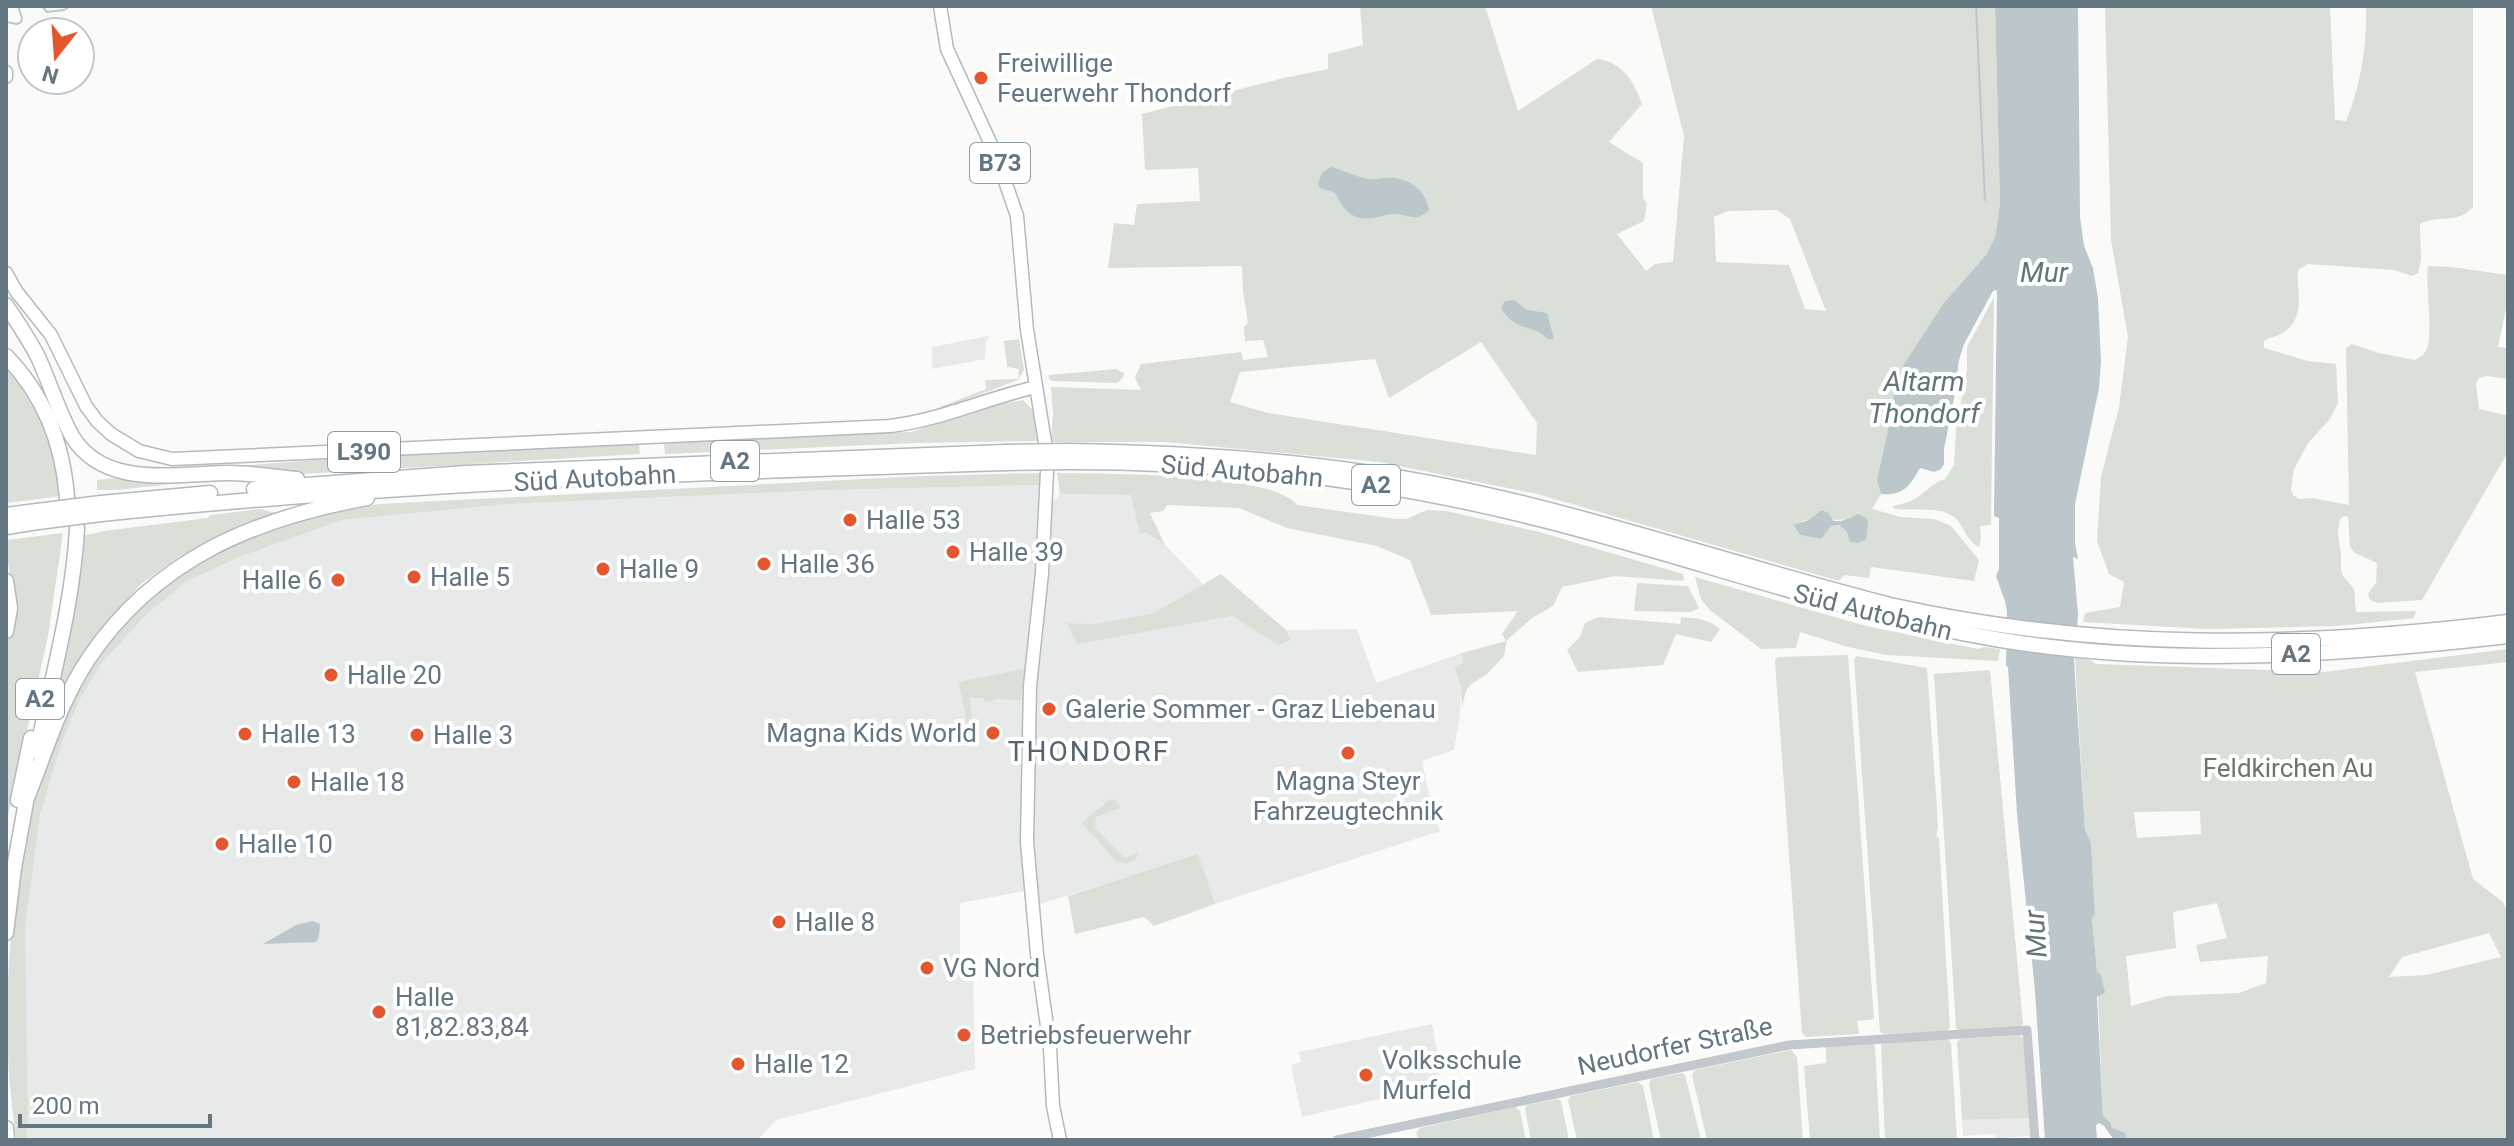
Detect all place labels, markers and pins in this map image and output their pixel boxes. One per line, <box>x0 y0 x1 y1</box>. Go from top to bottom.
place label: Freiwillige Feuerwehr Thondorf <box>997 48 1232 108</box>
marker: Freiwillige Feuerwehr Thondorf <box>972 69 990 87</box>
place label: Halle 53 <box>866 505 961 535</box>
marker: Halle 53 <box>841 511 859 529</box>
place label: Halle 39 <box>969 537 1064 567</box>
marker: Halle 39 <box>944 543 962 561</box>
place label: Halle 36 <box>780 549 875 579</box>
place label: Halle 9 <box>619 554 699 584</box>
marker: Halle 36 <box>755 555 773 573</box>
marker: Halle 9 <box>594 560 612 578</box>
place label: Halle 5 <box>430 562 510 592</box>
place label: Halle 6 <box>242 565 322 595</box>
marker: Halle 5 <box>405 568 423 586</box>
marker: Halle 6 <box>329 571 347 589</box>
place label: Halle 20 <box>347 660 442 690</box>
marker: Halle 20 <box>322 666 340 684</box>
place label: Galerie Sommer - Graz Liebenau <box>1065 694 1436 724</box>
marker: Galerie Sommer - Graz Liebenau <box>1040 700 1058 718</box>
place label: Magna Kids World <box>766 718 977 748</box>
place label: Halle 13 <box>261 719 356 749</box>
place label: Halle 3 <box>433 720 513 750</box>
marker: Magna Kids World <box>984 724 1002 742</box>
marker: Halle 13 <box>236 725 254 743</box>
marker: Halle 3 <box>408 726 426 744</box>
marker: Magna Steyr Fahrzeugtechnik <box>1339 744 1357 762</box>
place label: Magna Steyr Fahrzeugtechnik <box>1253 766 1444 826</box>
place label: Halle 18 <box>310 767 405 797</box>
marker: Halle 18 <box>285 773 303 791</box>
place label: Halle 10 <box>238 829 333 859</box>
marker: Halle 10 <box>213 835 231 853</box>
place label: Halle 8 <box>795 907 875 937</box>
marker: Halle 8 <box>770 913 788 931</box>
place label: VG Nord <box>943 953 1040 983</box>
marker: VG Nord <box>918 959 936 977</box>
place label: Halle 81,82.83,84 <box>395 982 529 1042</box>
marker: Halle 81,82.83,84 <box>370 1003 388 1021</box>
place label: Betriebsfeuerwehr <box>980 1020 1192 1050</box>
marker: Betriebsfeuerwehr <box>955 1026 973 1044</box>
place label: Volksschule Murfeld <box>1382 1045 1522 1105</box>
place label: Halle 12 <box>754 1049 849 1079</box>
marker: Halle 12 <box>729 1055 747 1073</box>
marker: Volksschule Murfeld <box>1357 1066 1375 1084</box>

